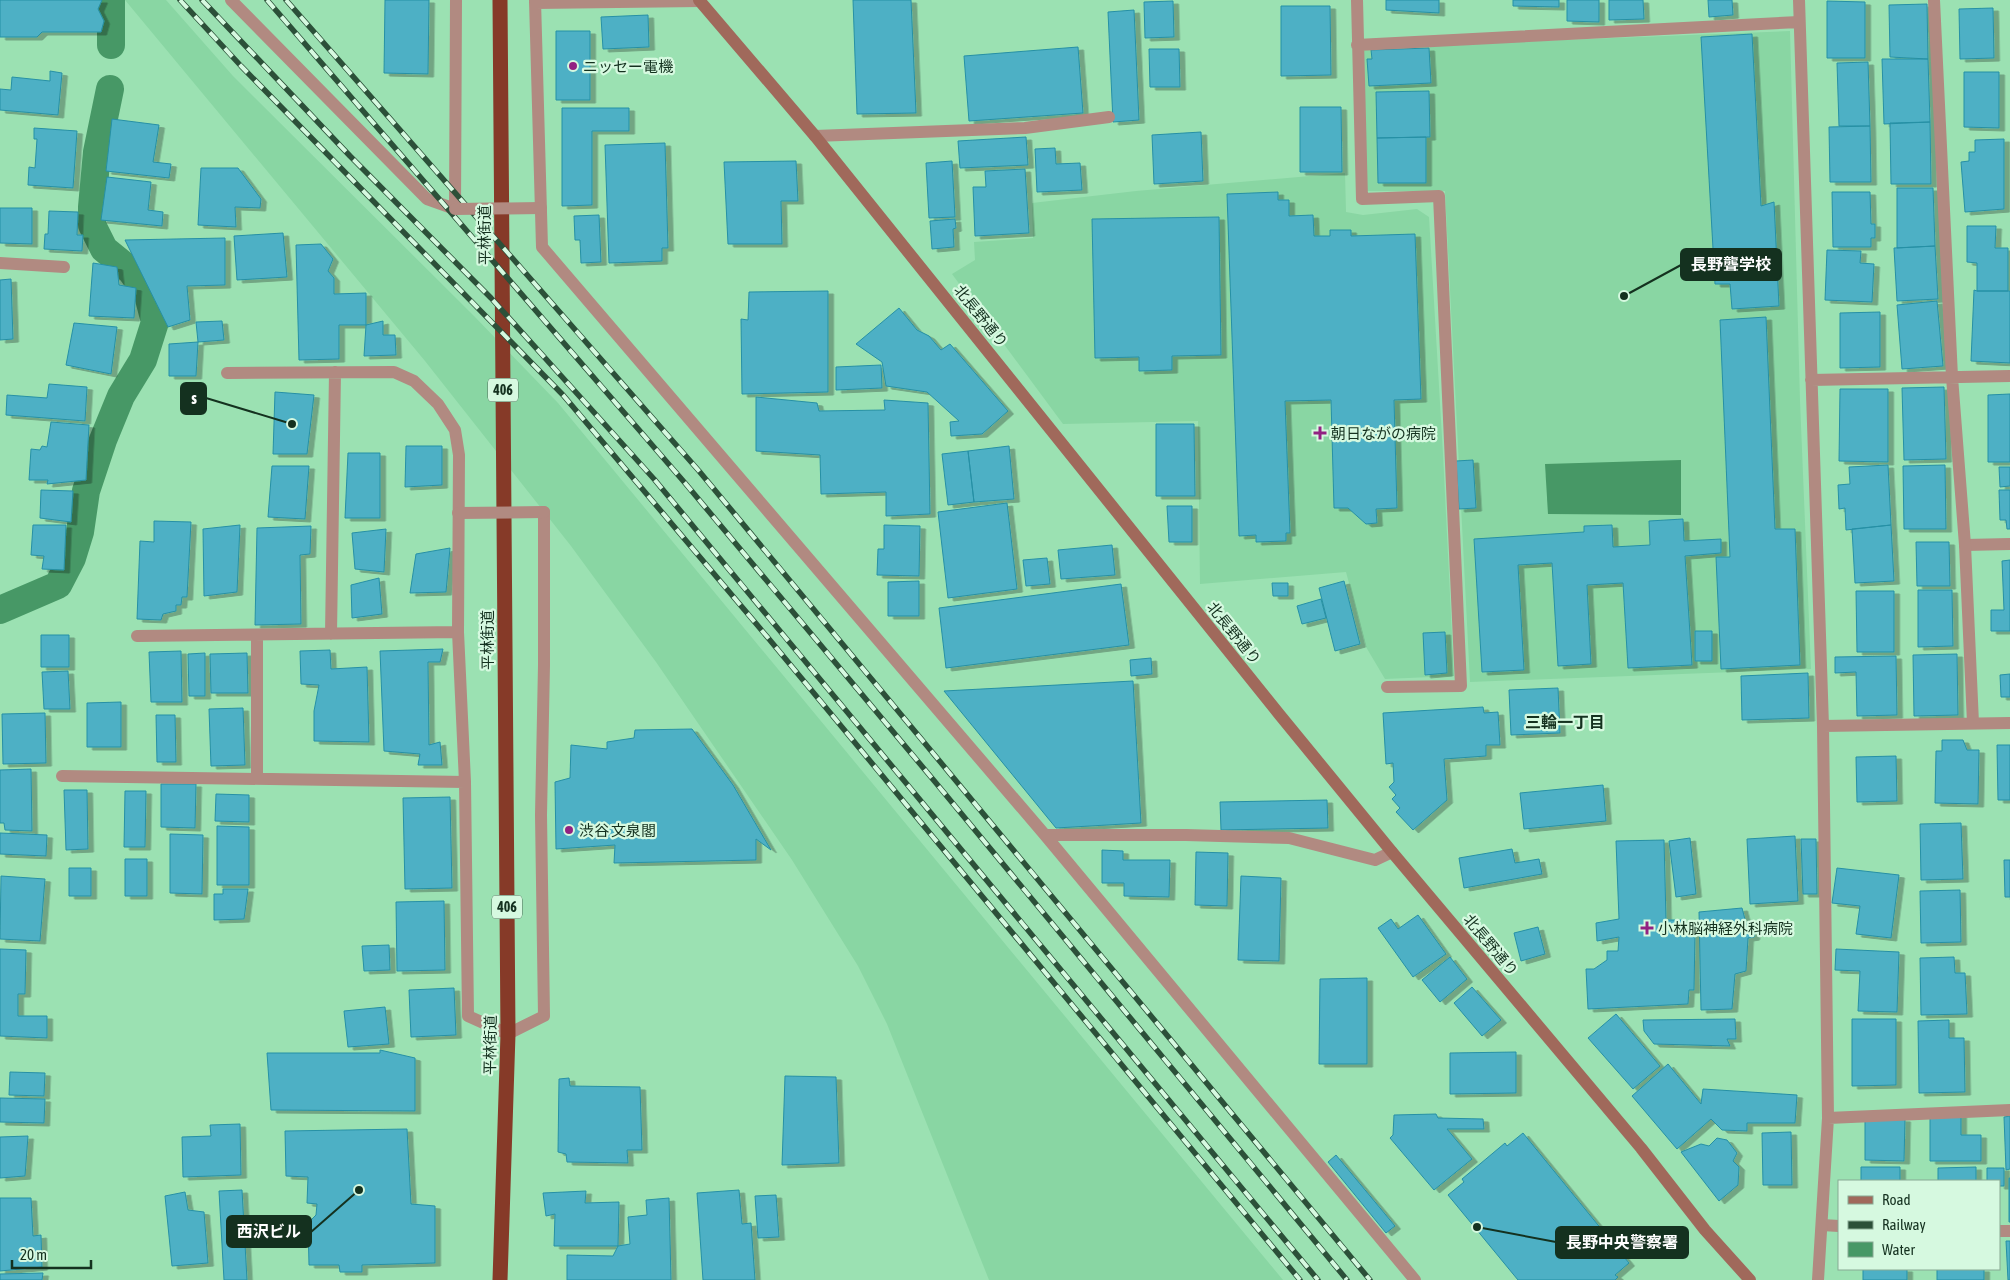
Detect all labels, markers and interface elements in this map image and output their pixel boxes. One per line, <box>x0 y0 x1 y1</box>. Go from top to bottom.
place label: ニッセー電機 <box>583 58 673 75</box>
marker: ニッセー電機 <box>567 60 579 72</box>
street label: 平林街道 <box>476 205 493 265</box>
callout: 長野聾学校 <box>1681 249 1781 280</box>
text: 長野聾学校 <box>1691 255 1771 273</box>
street label: 北長野通り <box>951 282 1011 350</box>
road number: 406 <box>488 378 518 402</box>
callout: s <box>181 383 206 414</box>
text: s <box>191 389 197 407</box>
place label: 朝日ながの病院 <box>1331 425 1436 442</box>
marker: 朝日ながの病院 <box>1313 426 1327 440</box>
street label: 北長野通り <box>1204 599 1264 667</box>
street label: 平林街道 <box>479 610 496 670</box>
district label: 三輪一丁目 <box>1525 713 1605 731</box>
place label: 渋谷 文泉閣 <box>579 822 656 839</box>
marker: 渋谷 文泉閣 <box>563 824 575 836</box>
road number: 406 <box>492 896 522 919</box>
street label: 北長野通り <box>1460 911 1522 979</box>
place label: 小林脳神経外科病院 <box>1658 920 1793 937</box>
marker: 小林脳神経外科病院 <box>1640 921 1654 935</box>
street label: 平林街道 <box>481 1015 499 1075</box>
legend <box>1838 1180 2000 1270</box>
text: Road <box>1882 1191 1911 1208</box>
callout: 西沢ビル <box>227 1216 311 1247</box>
text: Railway <box>1882 1216 1926 1233</box>
text: 西沢ビル <box>237 1222 301 1240</box>
callout: 長野中央警察署 <box>1556 1227 1688 1258</box>
text: 長野中央警察署 <box>1566 1233 1678 1251</box>
scale bar <box>12 1238 91 1270</box>
text: Water <box>1882 1241 1915 1258</box>
text: 20 m <box>20 1246 47 1263</box>

